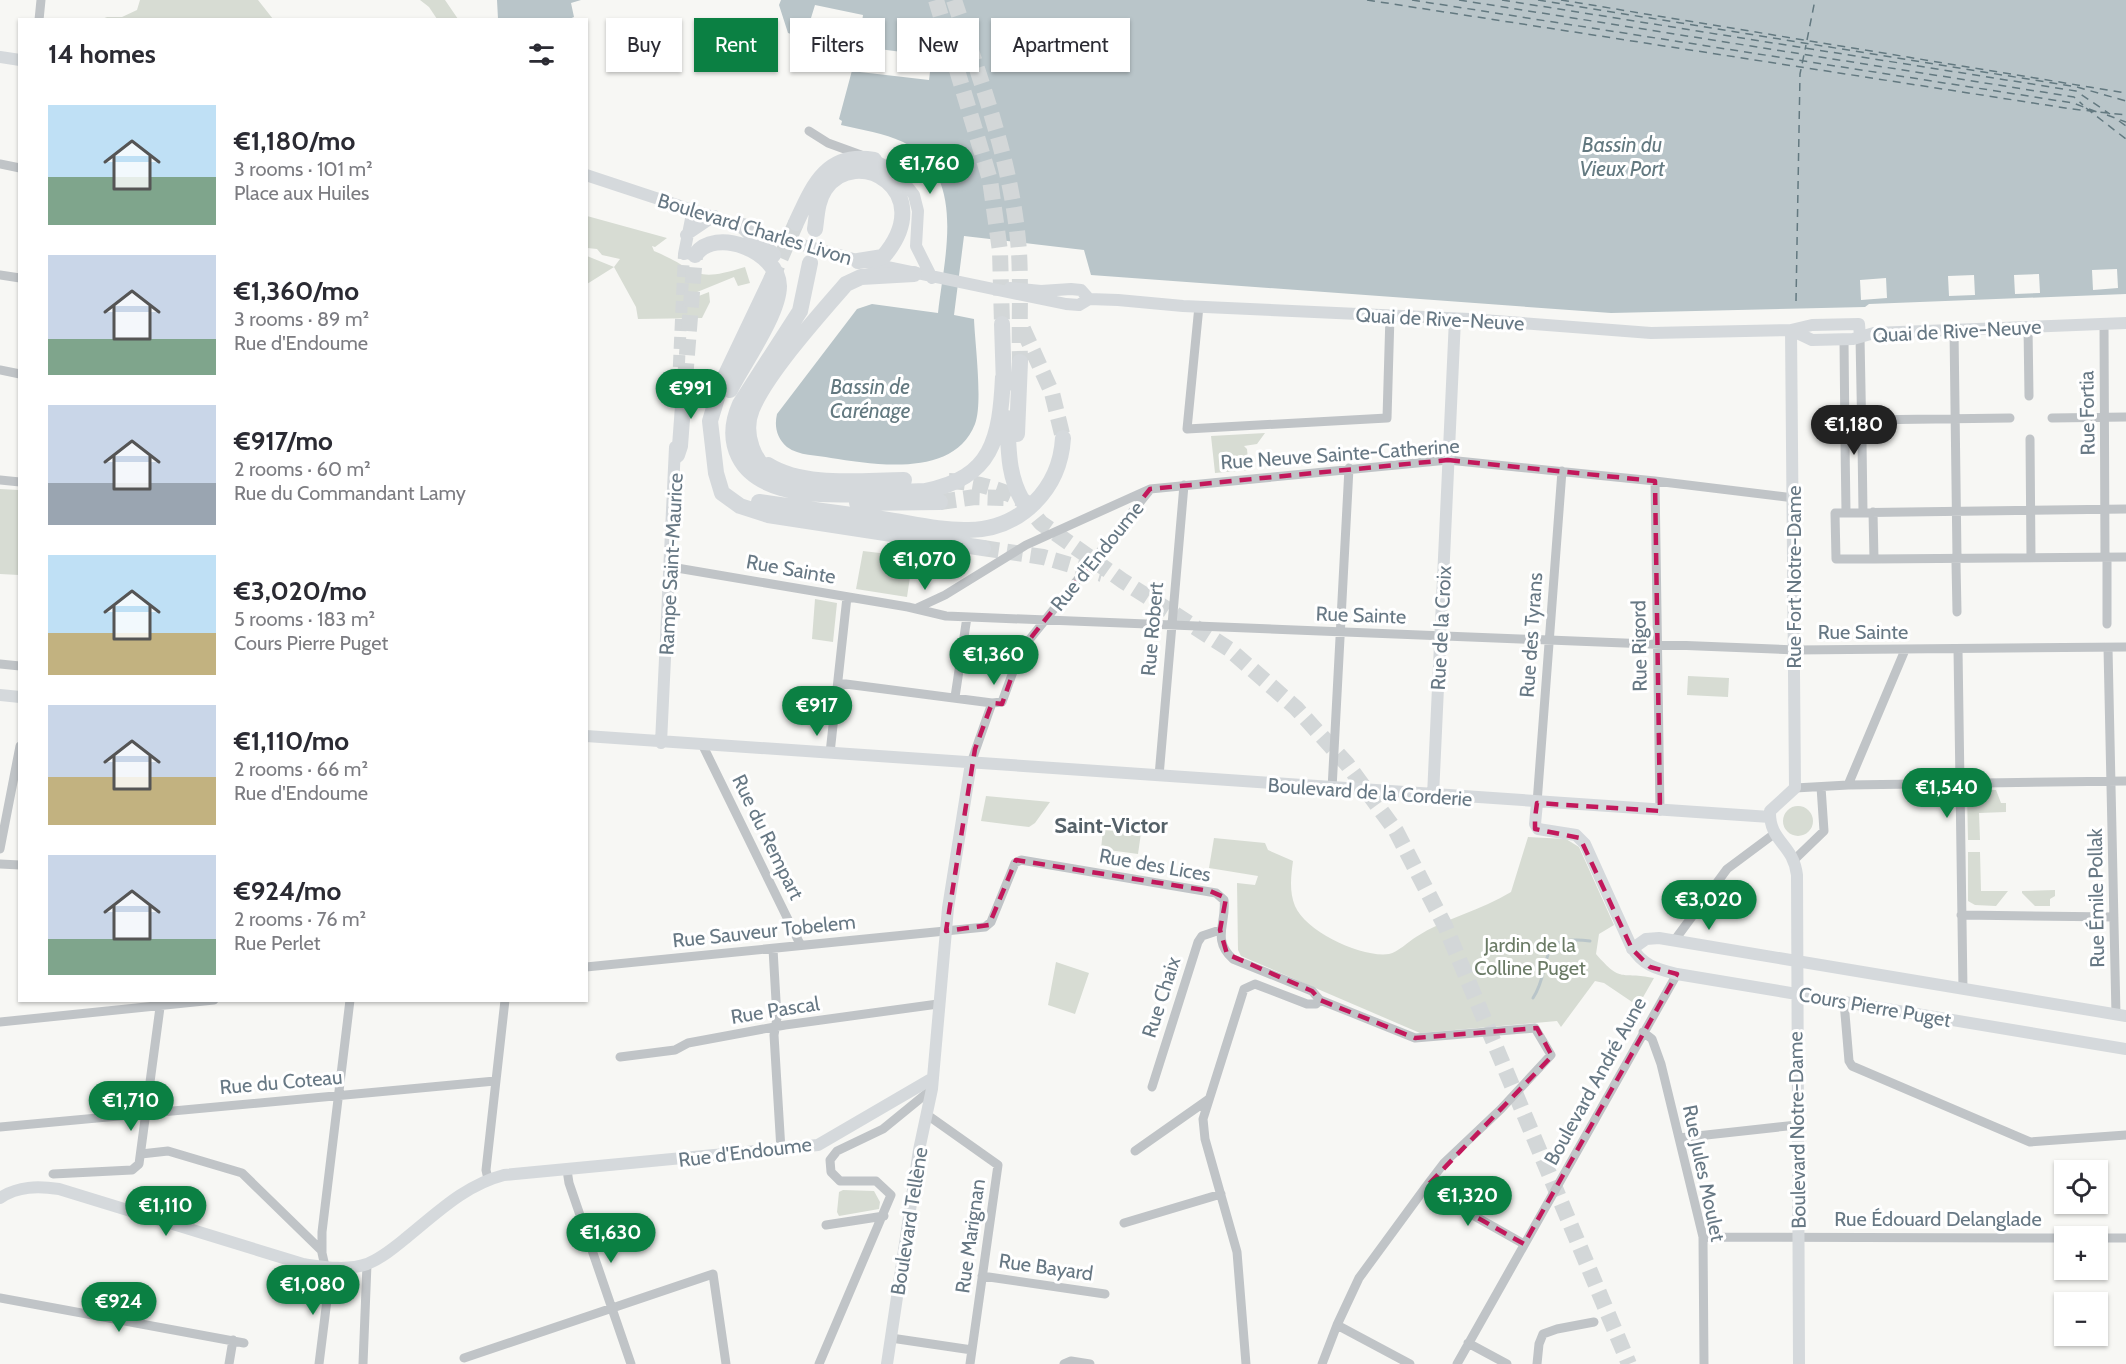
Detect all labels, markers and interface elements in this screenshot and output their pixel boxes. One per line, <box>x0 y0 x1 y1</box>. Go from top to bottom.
chip: Buy <box>606 18 682 72</box>
chip: Rent <box>694 18 778 72</box>
chip: Filters <box>790 18 885 72</box>
chip: New <box>897 18 979 72</box>
chip: Apartment <box>991 18 1130 72</box>
text: 14 homes <box>48 38 156 70</box>
icon: filters <box>525 38 558 71</box>
text: €1,180/mo <box>234 125 355 157</box>
icon: home <box>96 129 168 201</box>
water label: Bassin du Vieux Port <box>1579 132 1665 181</box>
pin: €1,760 <box>881 144 979 195</box>
text: €1,760 <box>900 151 960 175</box>
text: 3 rooms · 101 m² <box>234 157 373 181</box>
text: Place aux Huiles <box>234 181 369 205</box>
street label: Boulevard Charles Livon <box>655 188 855 270</box>
text: €1,360/mo <box>234 275 359 307</box>
icon: home <box>96 279 168 351</box>
street label: Quai de Rive-Neuve <box>1355 303 1525 335</box>
text: 3 rooms · 89 m² <box>234 307 369 331</box>
street label: Quai de Rive-Neuve <box>1872 315 2042 347</box>
text: Rue d'Endoume <box>234 331 368 355</box>
pin: €991 <box>655 369 727 420</box>
street label: Rue Fortia <box>2074 370 2100 455</box>
water label: Bassin de Carénage <box>830 374 911 423</box>
text: €991 <box>670 376 712 400</box>
pin: €1,180 <box>1805 405 1903 456</box>
text: €1,180 <box>1825 412 1883 436</box>
text: €917/mo <box>234 425 333 457</box>
icon: home <box>96 429 168 501</box>
street label: Rue Neuve Sainte-Catherine <box>1220 434 1460 474</box>
text: 2 rooms · 60 m² <box>234 457 371 481</box>
street label: Rampe Saint-Maurice <box>654 472 688 656</box>
text: Rue du Commandant Lamy <box>234 481 466 505</box>
street label: Rue Fort Notre-Dame <box>1782 485 1806 669</box>
street label: Rue d'Endoume <box>1045 496 1149 616</box>
pin: €1,070 <box>876 540 974 591</box>
text: €1,070 <box>894 547 956 571</box>
street label: Rue Sainte <box>744 549 838 589</box>
street label: Rue de la Croix <box>1426 565 1456 691</box>
street label: Rue des Tyrans <box>1515 572 1547 698</box>
text: €3,020/mo <box>234 575 367 607</box>
icon: home <box>96 579 168 651</box>
street label: Rue Robert <box>1136 581 1168 677</box>
street label: Rue Rigord <box>1626 600 1652 692</box>
street label: Rue Sainte <box>1315 601 1407 629</box>
text: 5 rooms · 183 m² <box>234 607 375 631</box>
street label: Rue Sainte <box>1818 620 1908 644</box>
text: Cours Pierre Puget <box>234 631 388 655</box>
pin: €1,360 <box>945 635 1043 686</box>
text: €1,360 <box>964 642 1024 666</box>
pin: €917 <box>781 686 853 737</box>
text: €917 <box>796 693 838 717</box>
text: €1,110/mo <box>234 725 349 757</box>
icon: home <box>96 729 168 801</box>
text: 2 rooms · 66 m² <box>234 757 368 781</box>
pin: €1,540 <box>1898 768 1996 819</box>
street label: Rue du Rempart <box>727 770 809 904</box>
street label: Boulevard de la Corderie <box>1267 773 1473 811</box>
text: €1,540 <box>1916 775 1978 799</box>
text: Rue d'Endoume <box>234 781 368 805</box>
district label: Saint-Victor <box>1054 812 1169 839</box>
street label: Rue Émile Pollak <box>2083 828 2109 968</box>
street label: Rue des Lices <box>1097 843 1213 887</box>
text: €924/mo <box>234 875 341 907</box>
icon: home <box>96 879 168 951</box>
pin: €3,020 <box>1660 880 1758 931</box>
text: €3,020 <box>1676 887 1742 911</box>
text: 2 rooms · 76 m² <box>234 907 366 931</box>
street label: Rue Sauveur Tobelem <box>671 909 857 953</box>
text: Rue Perlet <box>234 931 320 955</box>
park label: Jardin de la Colline Puget <box>1474 933 1586 980</box>
street label: Rue Chaix <box>1137 953 1185 1040</box>
street label: Cours Pierre Puget <box>1797 982 1953 1032</box>
street label: Rue Pascal <box>729 991 821 1029</box>
street label: Boulevard André Aune <box>1539 993 1651 1169</box>
street label: Boulevard Notre-Dame <box>1783 1031 1811 1229</box>
street label: Rue du Coteau <box>219 1065 343 1099</box>
pin: €1,710 <box>82 1081 180 1132</box>
text: €1,710 <box>103 1088 159 1112</box>
street label: Rue Jules Moulet <box>1678 1102 1730 1244</box>
street label: Rue d'Endoume <box>677 1132 813 1172</box>
street label: Boulevard Tellène <box>885 1145 933 1297</box>
map controls <box>2054 1160 2108 1346</box>
button: locate <box>2054 1160 2108 1214</box>
pin: €1,320 <box>1419 1176 1517 1227</box>
street label: Rue Marignan <box>950 1177 990 1295</box>
text: €1,320 <box>1438 1183 1498 1207</box>
pin: €1,110 <box>117 1186 215 1237</box>
text: €1,110 <box>139 1193 193 1217</box>
street label: Rue Édouard Delanglade <box>1834 1207 2042 1231</box>
pin: €1,630 <box>562 1213 660 1264</box>
text: €1,630 <box>581 1220 641 1244</box>
button: + <box>2054 1226 2108 1280</box>
street label: Rue Bayard <box>997 1249 1095 1285</box>
pin: €1,080 <box>264 1265 362 1316</box>
text: €1,080 <box>281 1272 345 1296</box>
pin: €924 <box>83 1282 155 1333</box>
text: €924 <box>95 1289 143 1313</box>
button: − <box>2054 1292 2108 1346</box>

